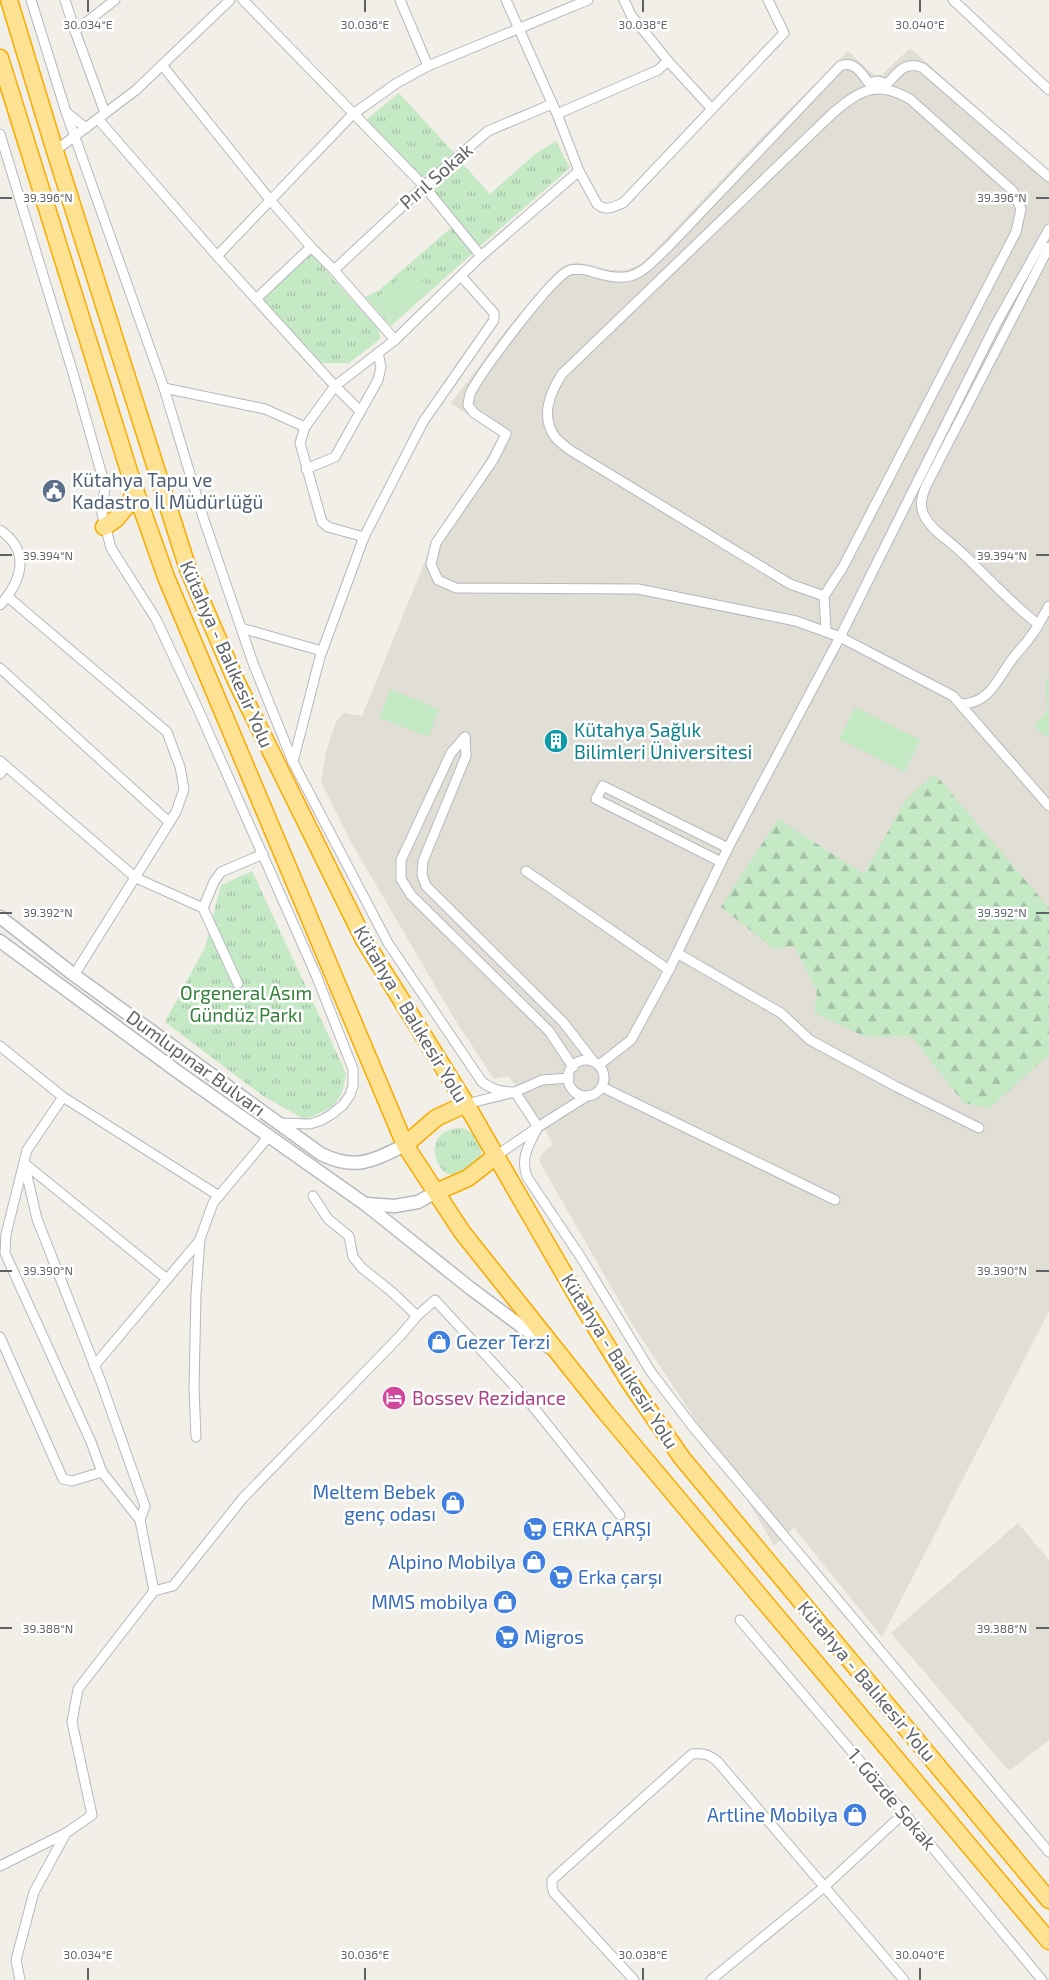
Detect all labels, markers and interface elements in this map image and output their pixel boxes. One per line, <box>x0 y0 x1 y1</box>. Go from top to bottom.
text: 30.034°E <box>63 17 113 31</box>
text: 30.036°E <box>341 17 390 31</box>
text: 30.038°E <box>619 17 668 31</box>
text: 30.040°E <box>895 17 945 31</box>
street label: Pırıl Sokak <box>395 138 477 213</box>
text: 39.396°N <box>23 190 73 204</box>
text: 39.396°N <box>977 190 1027 204</box>
place label: Kütahya Tapu ve Kadastro İl Müdürlüğü <box>72 468 263 513</box>
public building icon: Kütahya Tapu ve Kadastro İl Müdürlüğü <box>41 478 67 504</box>
text: 39.394°N <box>23 548 73 562</box>
text: 39.394°N <box>977 548 1027 562</box>
street label: Kütahya - Balıkesir Yolu <box>176 557 279 751</box>
place label: Kütahya Sağlık Bilimleri Üniversitesi <box>574 718 752 763</box>
building icon: Kütahya Sağlık Bilimleri Üniversitesi <box>543 728 569 754</box>
text: 39.392°N <box>23 905 73 919</box>
text: 39.392°N <box>977 905 1027 919</box>
street label: Kütahya - Balıkesir Yolu <box>349 921 473 1106</box>
park label: Orgeneral Asım Gündüz Parkı <box>180 981 312 1026</box>
street label: Dumlupınar Bulvarı <box>122 1005 270 1121</box>
text: 39.390°N <box>23 1263 73 1277</box>
text: 39.390°N <box>977 1263 1027 1277</box>
street label: Kütahya - Balıkesir Yolu <box>557 1269 684 1453</box>
shop icon: Gezer Terzi <box>426 1329 452 1355</box>
place label: Gezer Terzi <box>456 1330 550 1353</box>
hotel icon: Bossev Rezidance <box>381 1385 407 1411</box>
place label: Bossev Rezidance <box>412 1386 566 1409</box>
place label: Meltem Bebek genç odası <box>313 1480 436 1526</box>
shop icon: Meltem Bebek genç odası <box>440 1490 466 1516</box>
supermarket icon: ERKA ÇARŞI <box>522 1516 548 1542</box>
place label: ERKA ÇARŞI <box>552 1517 651 1541</box>
shop icon: Alpino Mobilya <box>521 1549 547 1575</box>
place label: Alpino Mobilya <box>388 1550 516 1573</box>
supermarket icon: Erka çarşı <box>548 1564 574 1590</box>
place label: Erka çarşı <box>578 1565 662 1589</box>
shop icon: MMS mobilya <box>492 1589 518 1615</box>
place label: MMS mobilya <box>371 1590 488 1613</box>
street label: Kütahya - Balıkesir Yolu <box>794 1596 941 1766</box>
text: 39.388°N <box>23 1621 73 1635</box>
text: 39.388°N <box>977 1621 1027 1635</box>
supermarket icon: Migros <box>494 1624 520 1650</box>
place label: Migros <box>524 1625 584 1648</box>
street label: 1. Gözde Sokak <box>843 1743 942 1854</box>
shop icon: Artline Mobilya <box>842 1802 868 1828</box>
place label: Artline Mobilya <box>707 1803 838 1826</box>
text: 30.034°E <box>63 1947 113 1961</box>
text: 30.036°E <box>341 1947 390 1961</box>
text: 30.038°E <box>619 1947 668 1961</box>
text: 30.040°E <box>895 1947 945 1961</box>

